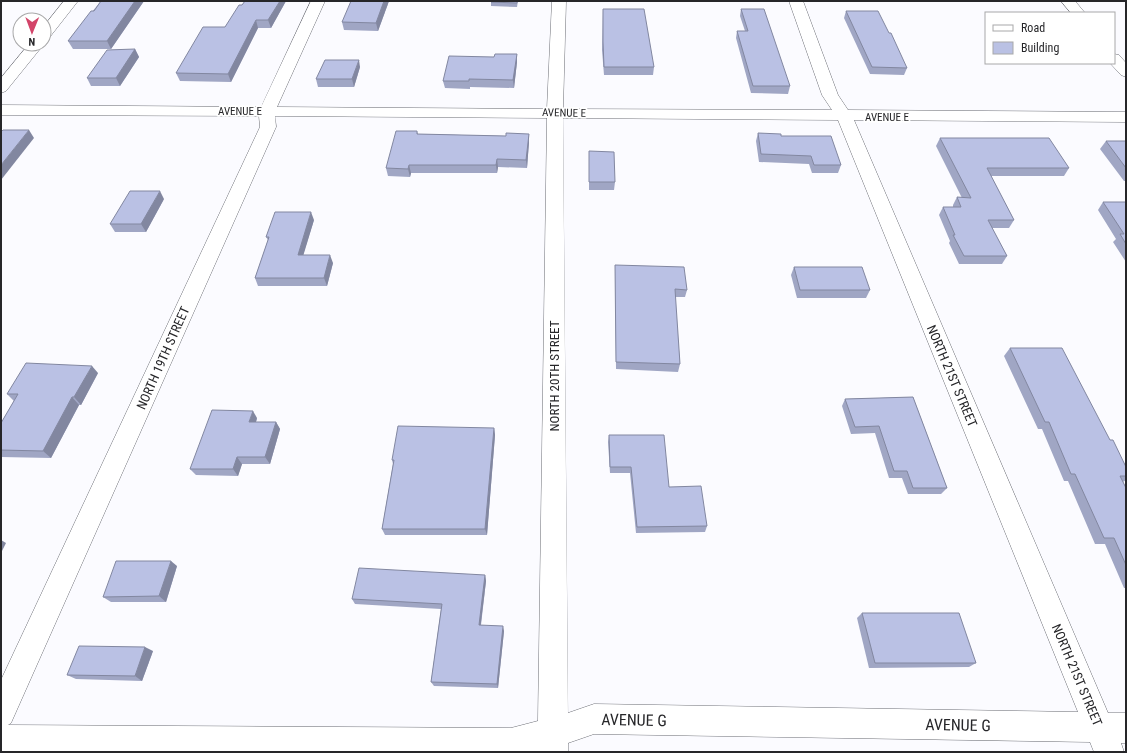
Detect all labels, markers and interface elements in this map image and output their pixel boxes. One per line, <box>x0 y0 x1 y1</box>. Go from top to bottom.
north arrow <box>12 12 52 52</box>
legend <box>985 12 1115 64</box>
text: Road <box>1021 21 1045 35</box>
text: N <box>28 35 35 48</box>
text: Building <box>1021 41 1059 55</box>
street label: AVENUE E <box>218 105 263 118</box>
street label: AVENUE E <box>542 106 587 120</box>
street label: AVENUE E <box>865 111 910 124</box>
street label: NORTH 19TH STREET <box>134 304 193 412</box>
street label: NORTH 20TH STREET <box>547 320 562 431</box>
street label: NORTH 21ST STREET <box>924 323 980 429</box>
street label: NORTH 21ST STREET <box>1049 622 1105 728</box>
street label: AVENUE G <box>601 710 667 730</box>
street label: AVENUE G <box>925 715 991 735</box>

